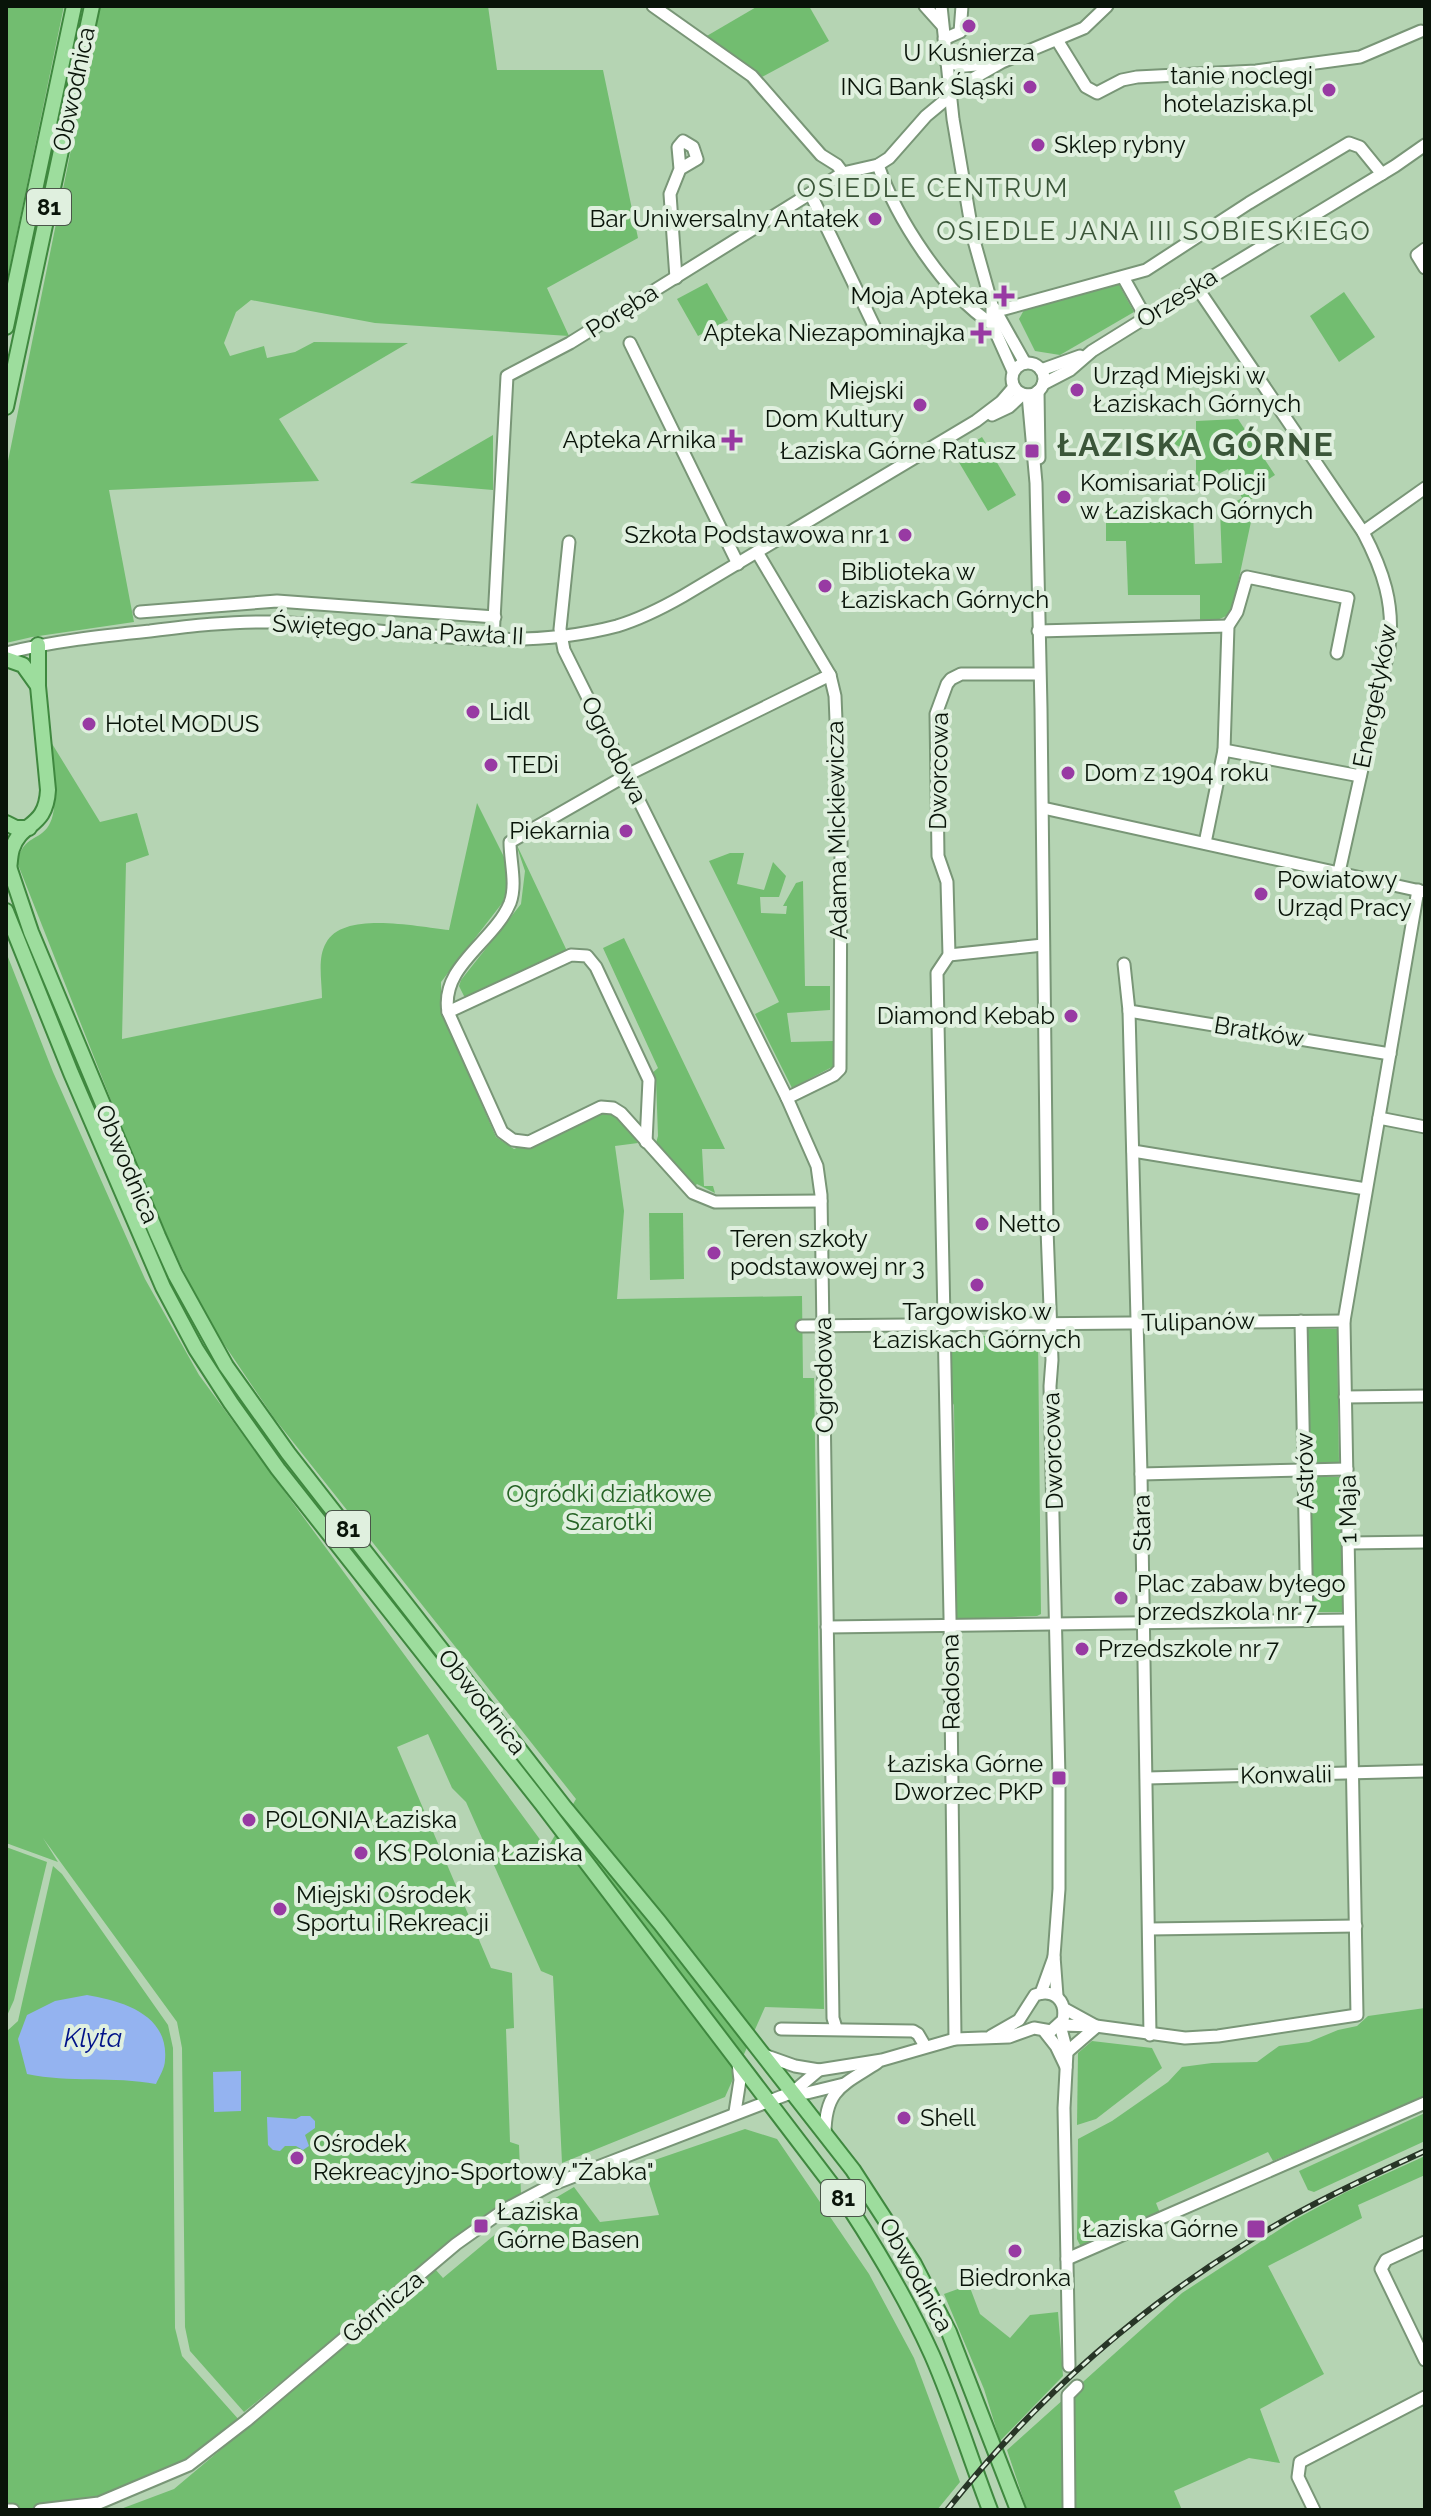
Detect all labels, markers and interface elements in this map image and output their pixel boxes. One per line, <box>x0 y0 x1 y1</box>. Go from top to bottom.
marker: U Kuśnierza <box>960 17 978 35</box>
street label: Obwodnica <box>46 24 101 154</box>
place label: U Kuśnierza <box>903 38 1035 67</box>
place label: tanie noclegi hotelaziska.pl <box>1163 61 1313 118</box>
place label: ING Bank Śląski <box>841 72 1014 101</box>
marker: ING Bank Śląski <box>1021 78 1039 96</box>
marker: tanie noclegi hotelaziska.pl <box>1320 81 1338 99</box>
place label: Sklep rybny <box>1054 130 1186 159</box>
marker: Sklep rybny <box>1029 136 1047 154</box>
district label: OSIEDLE CENTRUM <box>797 173 1069 203</box>
road number: 81 <box>27 189 71 225</box>
place label: Bar Uniwersalny Antałek <box>589 204 859 233</box>
marker: Bar Uniwersalny Antałek <box>866 210 884 228</box>
district label: OSIEDLE JANA III SOBIESKIEGO <box>936 216 1372 246</box>
street label: Orzeska <box>1131 262 1222 334</box>
street label: Poręba <box>581 277 663 344</box>
place label: Moja Apteka <box>851 281 988 310</box>
marker: Moja Apteka <box>995 287 1013 305</box>
place label: Apteka Niezapominajka <box>703 318 965 347</box>
marker: Apteka Niezapominajka <box>972 324 990 342</box>
place label: Urząd Miejski w Łaziskach Górnych <box>1093 361 1301 418</box>
place label: Miejski Dom Kultury <box>765 376 904 433</box>
marker: Urząd Miejski w Łaziskach Górnych <box>1068 381 1086 399</box>
marker: Miejski Dom Kultury <box>911 396 929 414</box>
place label: Apteka Arnika <box>562 425 716 454</box>
district label: ŁAZISKA GÓRNE <box>1056 426 1335 463</box>
marker: Apteka Arnika <box>723 431 741 449</box>
place label: Łaziska Górne Ratusz <box>780 436 1016 465</box>
marker: Łaziska Górne Ratusz <box>1023 442 1041 460</box>
place label: Komisariat Policji w Łaziskach Górnych <box>1080 468 1313 525</box>
marker: Komisariat Policji w Łaziskach Górnych <box>1055 488 1073 506</box>
place label: Szkoła Podstawowa nr 1 <box>624 520 889 549</box>
marker: Szkoła Podstawowa nr 1 <box>896 526 914 544</box>
place label: Biblioteka w Łaziskach Górnych <box>841 557 1049 614</box>
marker: Biblioteka w Łaziskach Górnych <box>816 577 834 595</box>
street label: Świętego Jana Pawła II <box>271 608 525 651</box>
street label: Energetyków <box>1346 621 1403 770</box>
street label: Ogrodowa <box>575 691 654 808</box>
place label: Lidl <box>489 697 530 726</box>
marker: Lidl <box>464 703 482 721</box>
place label: Hotel MODUS <box>105 709 259 738</box>
street label: Dworcowa <box>923 712 954 830</box>
marker: Hotel MODUS <box>80 715 98 733</box>
street label: Adama Mickiewicza <box>820 720 853 940</box>
place label: TEDi <box>507 750 559 779</box>
marker: TEDi <box>482 756 500 774</box>
place label: Dom z 1904 roku <box>1084 758 1269 787</box>
marker: Dom z 1904 roku <box>1059 764 1077 782</box>
place label: Piekarnia <box>509 816 610 845</box>
marker: Piekarnia <box>617 822 635 840</box>
place label: Powiatowy Urząd Pracy <box>1277 865 1412 922</box>
marker: Powiatowy Urząd Pracy <box>1252 885 1270 903</box>
place label: Diamond Kebab <box>877 1001 1055 1030</box>
marker: Diamond Kebab <box>1062 1007 1080 1025</box>
street label: Bratków <box>1212 1010 1307 1053</box>
street label: Obwodnica <box>89 1100 165 1228</box>
place label: Netto <box>998 1209 1060 1238</box>
marker: Netto <box>973 1215 991 1233</box>
place label: Teren szkoły podstawowej nr 3 <box>730 1224 925 1281</box>
marker: Teren szkoły podstawowej nr 3 <box>705 1244 723 1262</box>
marker: Targowisko w Łaziskach Górnych <box>968 1276 986 1294</box>
place label: Targowisko w Łaziskach Górnych <box>873 1297 1081 1354</box>
street label: Tulipanów <box>1141 1306 1256 1337</box>
street label: Ogrodowa <box>808 1317 839 1433</box>
street label: Dworcowa <box>1036 1392 1069 1510</box>
street label: Astrów <box>1289 1432 1320 1510</box>
street label: 1 Maja <box>1332 1474 1363 1544</box>
park label: Ogródki działkowe Szarotki <box>506 1479 712 1536</box>
street label: Stara <box>1127 1494 1156 1552</box>
road number: 81 <box>326 1511 370 1547</box>
place label: Plac zabaw byłego przedszkola nr 7 <box>1137 1569 1346 1626</box>
marker: Plac zabaw byłego przedszkola nr 7 <box>1112 1589 1130 1607</box>
street label: Radosna <box>935 1634 966 1730</box>
place label: Przedszkole nr 7 <box>1098 1634 1279 1663</box>
marker: Przedszkole nr 7 <box>1073 1640 1091 1658</box>
street label: Obwodnica <box>432 1643 533 1760</box>
place label: Łaziska Górne Dworzec PKP <box>887 1749 1043 1806</box>
street label: Konwalii <box>1240 1759 1332 1790</box>
marker: Łaziska Górne Dworzec PKP <box>1050 1769 1068 1787</box>
place label: POLONIA Łaziska <box>265 1805 457 1834</box>
marker: POLONIA Łaziska <box>240 1811 258 1829</box>
place label: KS Polonia Łaziska <box>377 1838 583 1867</box>
marker: KS Polonia Łaziska <box>352 1844 370 1862</box>
place label: Miejski Ośrodek Sportu i Rekreacji <box>296 1880 489 1937</box>
marker: Miejski Ośrodek Sportu i Rekreacji <box>271 1900 289 1918</box>
water label: Klyta <box>64 2023 122 2053</box>
place label: Shell <box>920 2103 976 2132</box>
marker: Shell <box>895 2109 913 2127</box>
place label: Ośrodek Rekreacyjno-Sportowy "Żabka" <box>313 2129 654 2186</box>
marker: Ośrodek Rekreacyjno-Sportowy "Żabka" <box>288 2149 306 2167</box>
road number: 81 <box>821 2180 865 2216</box>
place label: Łaziska Górne Basen <box>497 2197 640 2254</box>
street label: Obwodnica <box>873 2213 960 2337</box>
place label: Łaziska Górne <box>1082 2214 1238 2243</box>
marker: Łaziska Górne Basen <box>472 2217 490 2235</box>
marker: Łaziska Górne <box>1245 2218 1267 2240</box>
marker: Biedronka <box>1006 2242 1024 2260</box>
place label: Biedronka <box>959 2263 1071 2292</box>
street label: Górnicza <box>336 2264 429 2349</box>

